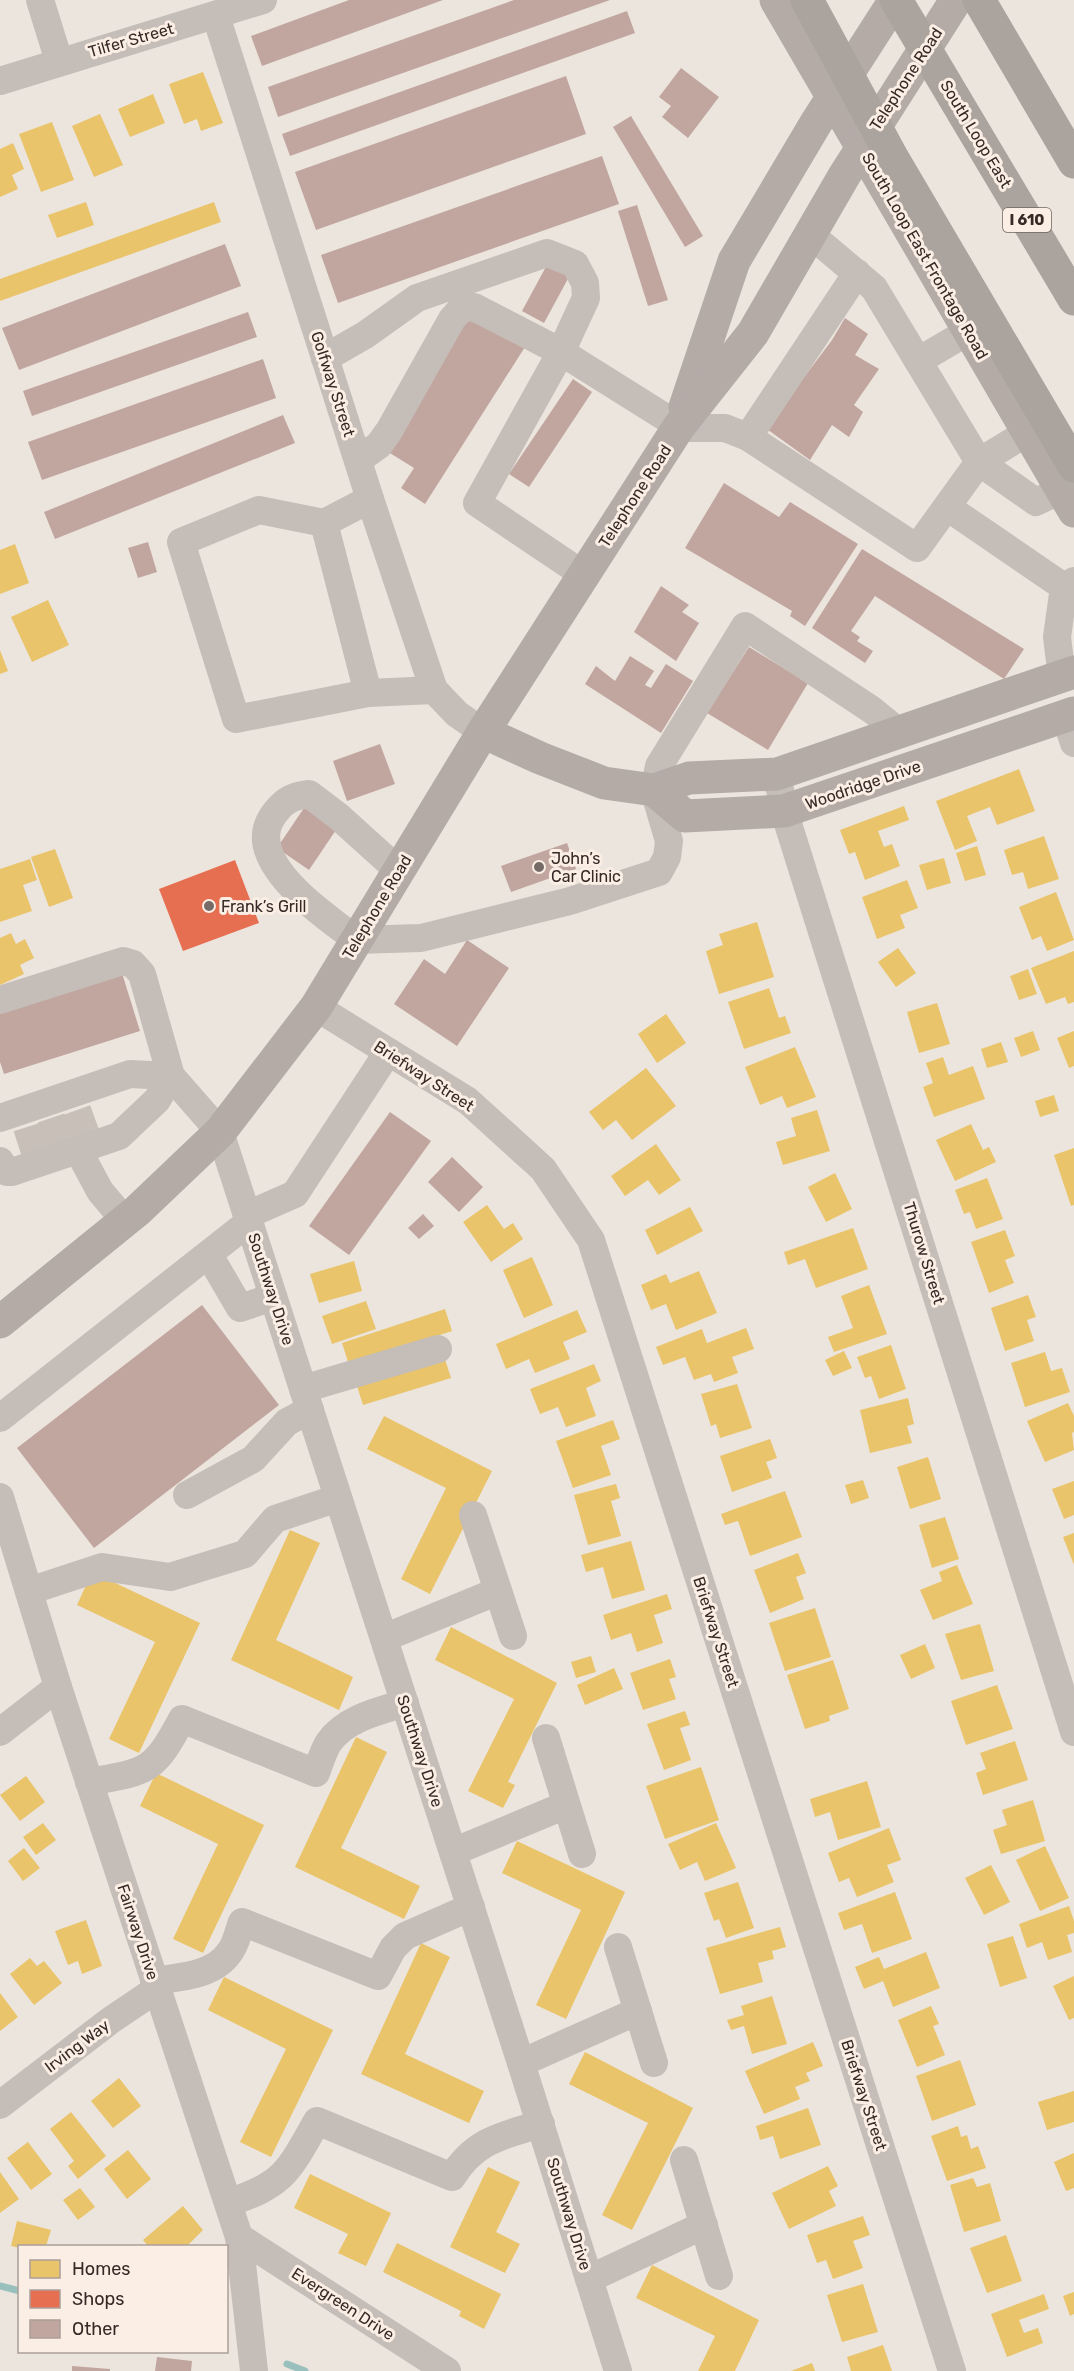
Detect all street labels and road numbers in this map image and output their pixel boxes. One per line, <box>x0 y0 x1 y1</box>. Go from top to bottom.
street label: Tilfer Street <box>86 19 176 61</box>
street label: Telephone Road <box>866 24 946 134</box>
street label: South Loop East <box>936 77 1016 191</box>
street label: South Loop East Frontage Road <box>858 149 992 363</box>
road number: I 610 <box>1003 208 1051 232</box>
street label: Golfway Street <box>307 329 359 439</box>
street label: Telephone Road <box>595 441 675 551</box>
street label: Woodridge Drive <box>803 756 923 814</box>
street label: Telephone Road <box>338 851 416 963</box>
street label: Briefway Street <box>370 1037 478 1115</box>
street label: Thurow Street <box>899 1200 949 1306</box>
street label: Southway Drive <box>244 1231 298 1347</box>
street label: Briefway Street <box>689 1574 743 1690</box>
street label: Southway Drive <box>393 1693 447 1809</box>
street label: Fairway Drive <box>114 1882 162 1982</box>
street label: Irving Way <box>41 2015 113 2076</box>
street label: Briefway Street <box>837 2037 891 2153</box>
street label: Southway Drive <box>543 2155 595 2273</box>
street label: Evergreen Drive <box>288 2264 398 2344</box>

